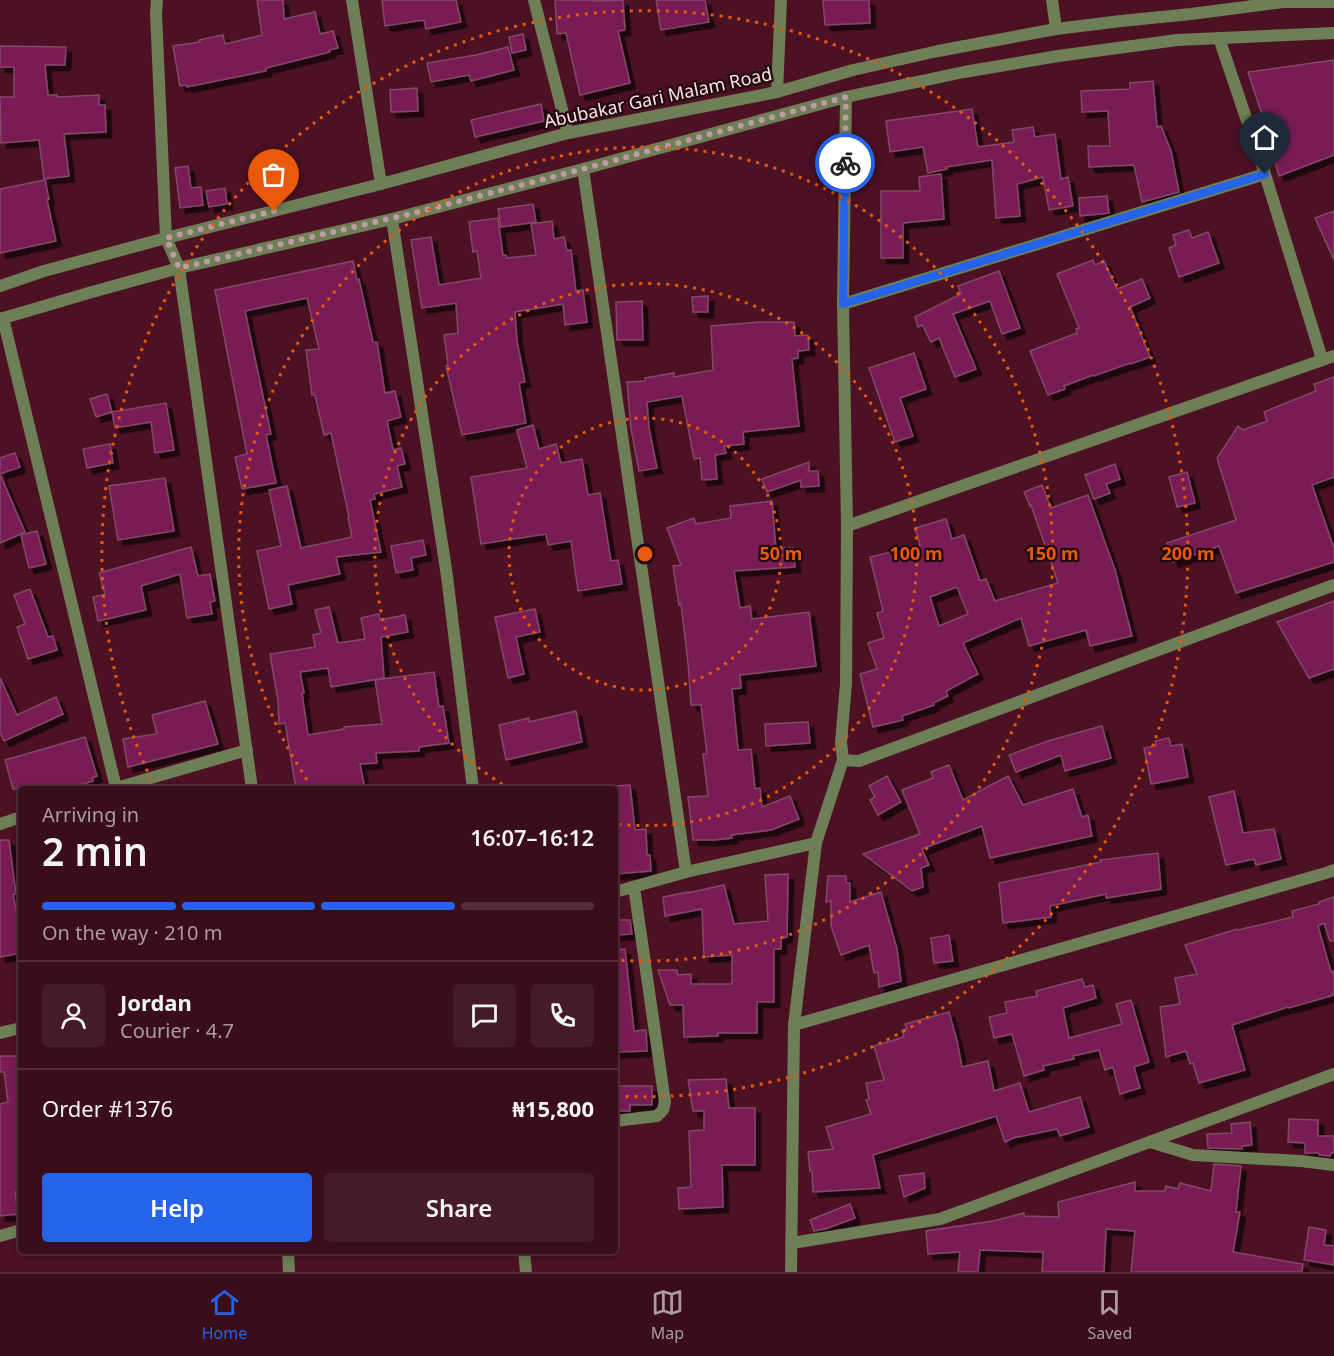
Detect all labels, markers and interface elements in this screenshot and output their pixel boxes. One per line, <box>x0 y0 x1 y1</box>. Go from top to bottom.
street label: Abubakar Gari Malam Road <box>542 61 774 133</box>
pin <box>1239 112 1290 174</box>
icon: home <box>1248 121 1281 154</box>
courier <box>815 133 875 193</box>
icon: bike <box>829 147 862 180</box>
pin <box>248 149 299 211</box>
icon: bag <box>257 158 290 191</box>
text: 50 m <box>760 541 802 565</box>
text: 100 m <box>889 541 943 565</box>
text: 150 m <box>1025 541 1079 565</box>
text: 200 m <box>1161 541 1215 565</box>
centre of rings <box>635 544 655 564</box>
text: Arriving in <box>42 801 139 828</box>
text: 16:07–16:12 <box>470 822 594 852</box>
text: 2 min <box>42 824 148 877</box>
text: On the way · 210 m <box>42 919 222 946</box>
button: person <box>42 984 105 1047</box>
button: chat <box>453 984 516 1047</box>
button: phone <box>531 984 594 1047</box>
text: Jordan <box>120 987 192 1017</box>
text: Courier · 4.7 <box>120 1017 234 1044</box>
text: Order #1376 <box>42 1093 173 1123</box>
text: ₦15,800 <box>512 1093 594 1123</box>
button: Help <box>42 1173 312 1242</box>
button: Share <box>324 1173 594 1242</box>
tab: Home <box>202 1286 247 1344</box>
tab: Map <box>651 1286 684 1344</box>
tab: Saved <box>1087 1286 1132 1344</box>

